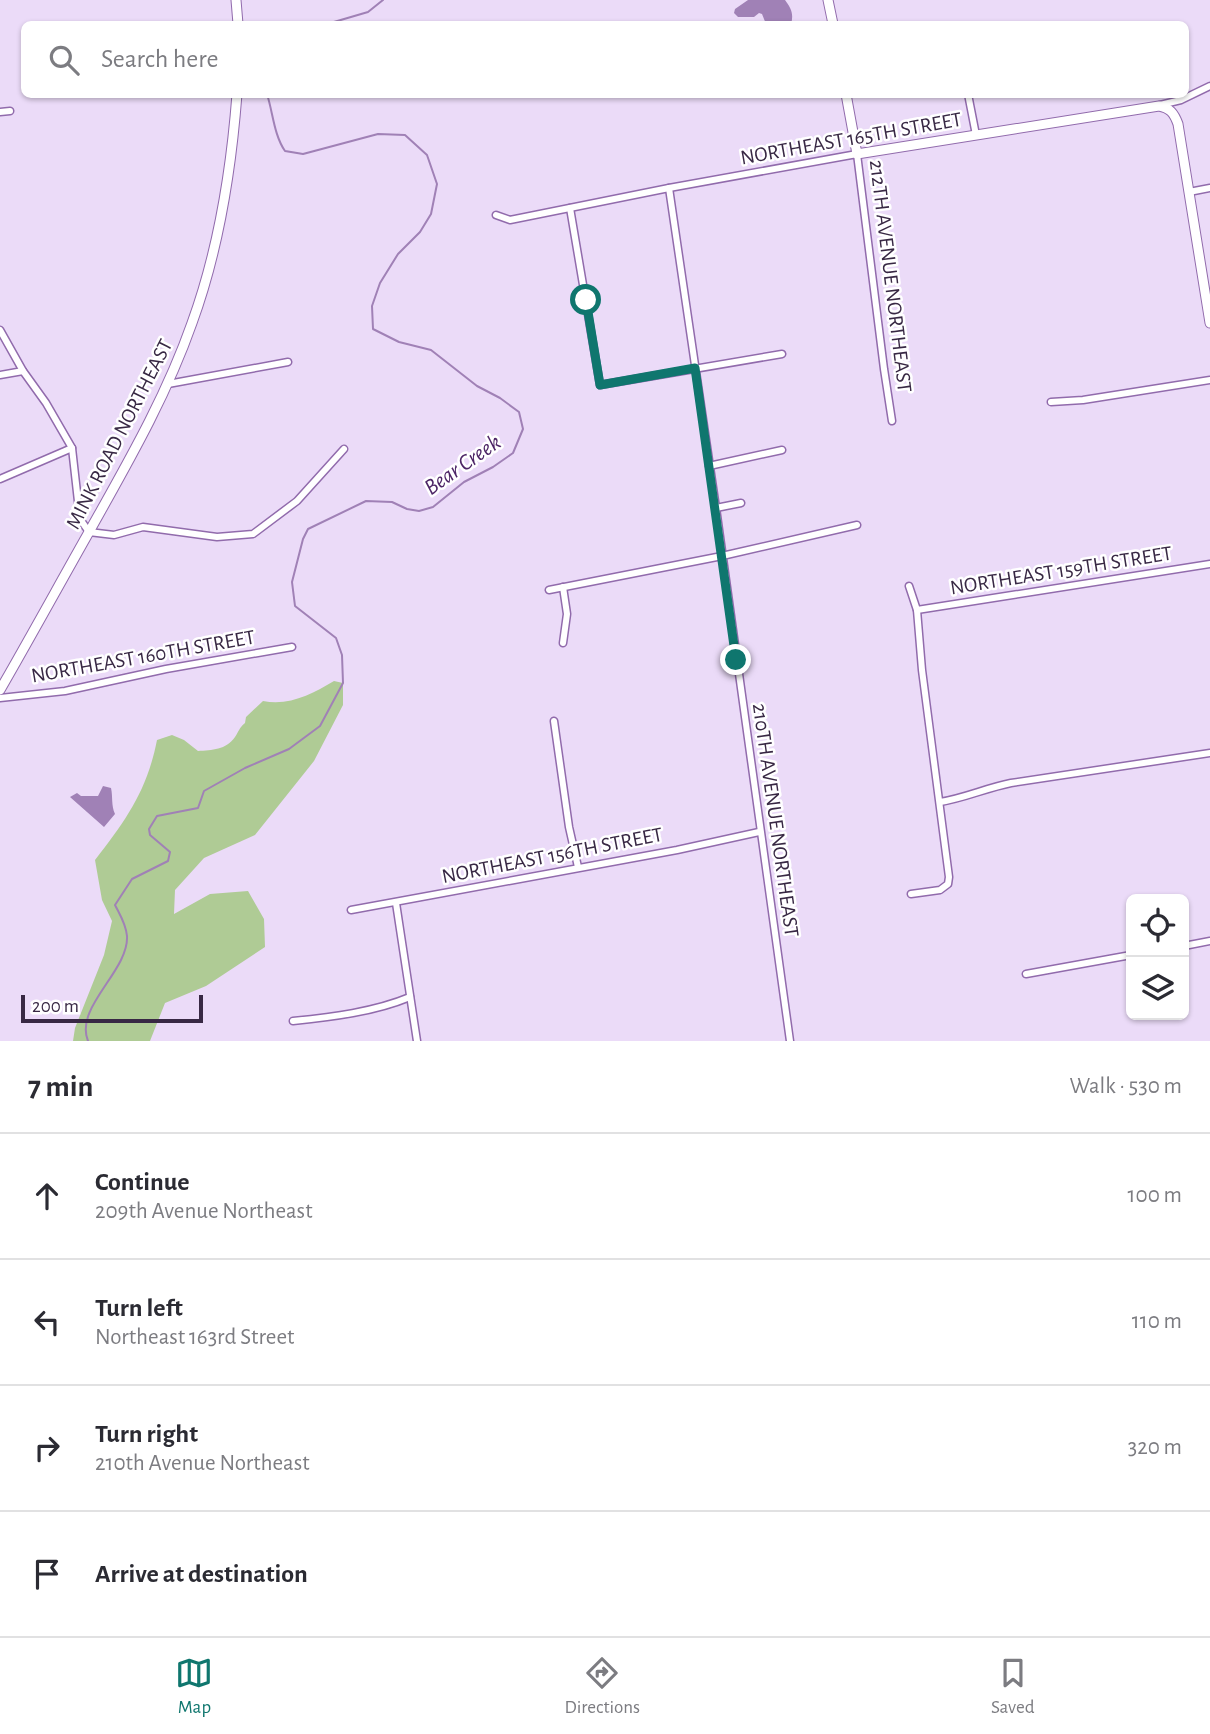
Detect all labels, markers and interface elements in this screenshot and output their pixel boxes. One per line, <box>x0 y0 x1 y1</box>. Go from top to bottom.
search box <box>21 21 1189 98</box>
icon: search <box>45 41 83 79</box>
text: Search here <box>101 46 219 72</box>
street label: NORTHEAST 165TH STREET <box>739 109 963 168</box>
street label: 212TH AVENUE NORTHEAST <box>866 159 915 394</box>
route start <box>570 284 601 315</box>
street label: MINK ROAD NORTHEAST <box>62 336 177 533</box>
water label: Bear Creek <box>420 430 506 500</box>
street label: NORTHEAST 159TH STREET <box>949 543 1174 598</box>
street label: NORTHEAST 160TH STREET <box>30 626 257 687</box>
route end <box>720 644 751 675</box>
street label: 210TH AVENUE NORTHEAST <box>749 702 802 938</box>
street label: NORTHEAST 156TH STREET <box>440 824 664 887</box>
map controls <box>1126 894 1189 1020</box>
button: locate <box>1126 894 1189 957</box>
button: layers <box>1126 957 1189 1020</box>
scale bar <box>21 992 203 1024</box>
text: 200 m <box>32 997 79 1016</box>
text: 7 min <box>28 1072 93 1102</box>
text: Walk · 530 m <box>1070 1075 1182 1098</box>
text: Continue <box>95 1169 190 1195</box>
icon: ahead <box>28 1177 66 1215</box>
text: 100 m <box>1128 1184 1182 1207</box>
text: 209th Avenue Northeast <box>95 1200 312 1223</box>
text: Turn left <box>95 1295 183 1321</box>
icon: left <box>28 1303 66 1341</box>
text: 110 m <box>1132 1310 1182 1333</box>
text: Northeast 163rd Street <box>95 1326 294 1349</box>
text: Turn right <box>95 1421 198 1447</box>
icon: right <box>28 1429 66 1467</box>
text: 320 m <box>1128 1436 1182 1459</box>
text: 210th Avenue Northeast <box>95 1452 310 1475</box>
icon: arrive <box>28 1555 66 1593</box>
text: Arrive at destination <box>95 1561 308 1587</box>
tab: Map <box>175 1654 213 1719</box>
tab: Directions <box>564 1654 640 1719</box>
tab: Saved <box>991 1654 1035 1719</box>

